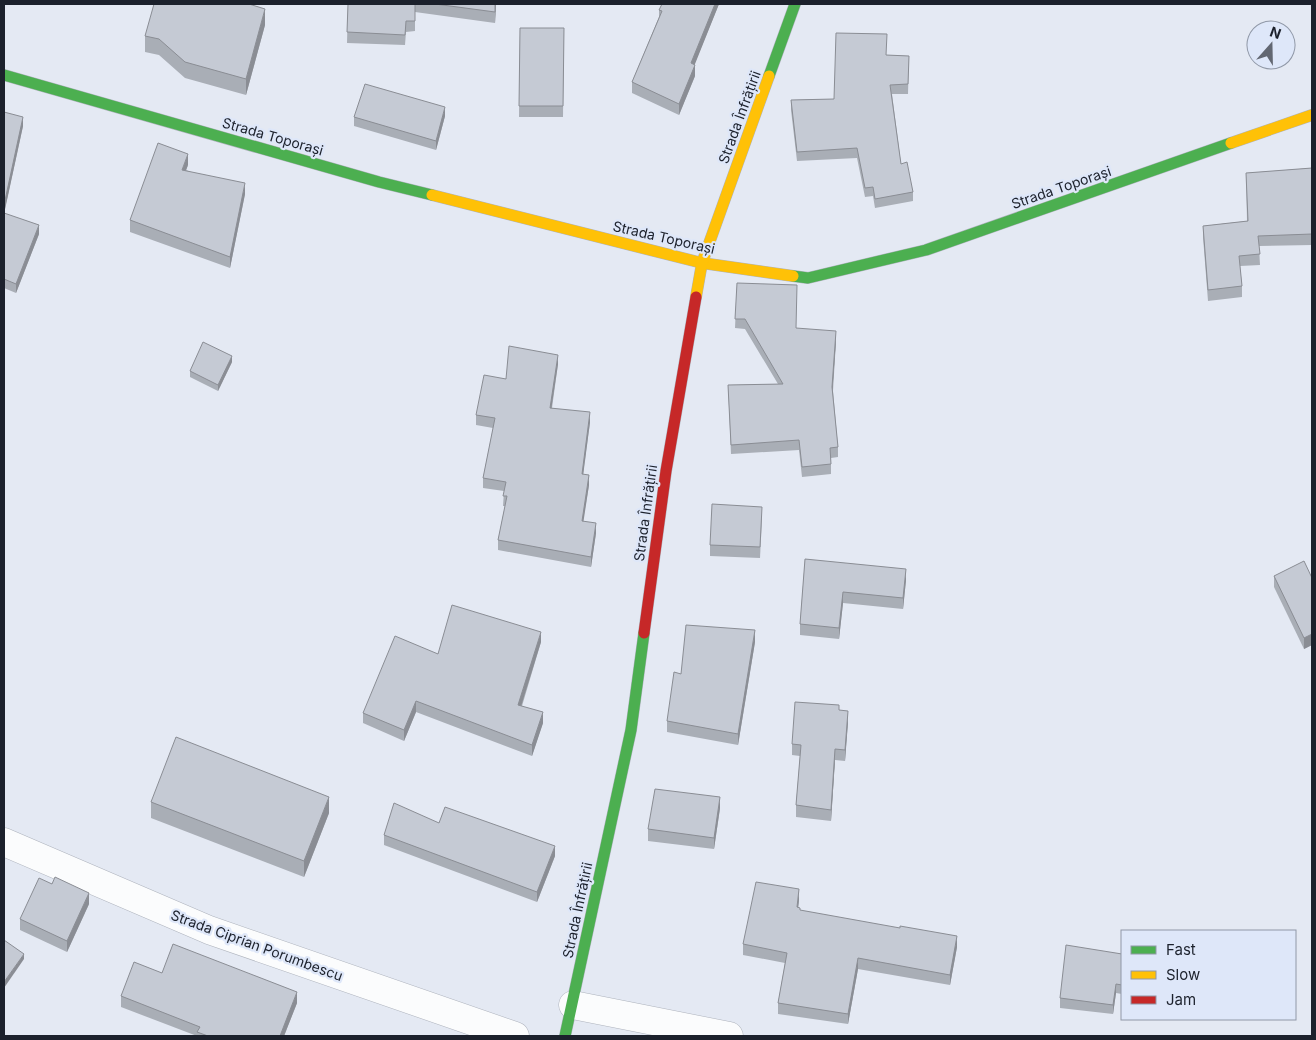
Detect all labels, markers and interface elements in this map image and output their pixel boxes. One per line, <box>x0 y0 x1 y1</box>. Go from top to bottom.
north arrow <box>1246 20 1296 70</box>
text: N <box>1268 23 1284 42</box>
street label: Strada Înfrățirii <box>714 68 765 166</box>
street label: Strada Toporași <box>220 113 325 160</box>
street label: Strada Toporași <box>1009 162 1113 213</box>
street label: Strada Toporași <box>611 217 717 258</box>
street label: Strada Înfrățirii <box>630 463 661 563</box>
street label: Strada Înfrățirii <box>559 860 596 960</box>
street label: Strada Ciprian Porumbescu <box>169 906 345 984</box>
legend <box>1121 930 1296 1020</box>
text: Fast <box>1166 940 1196 959</box>
text: Slow <box>1166 965 1200 984</box>
text: Jam <box>1166 990 1196 1009</box>

